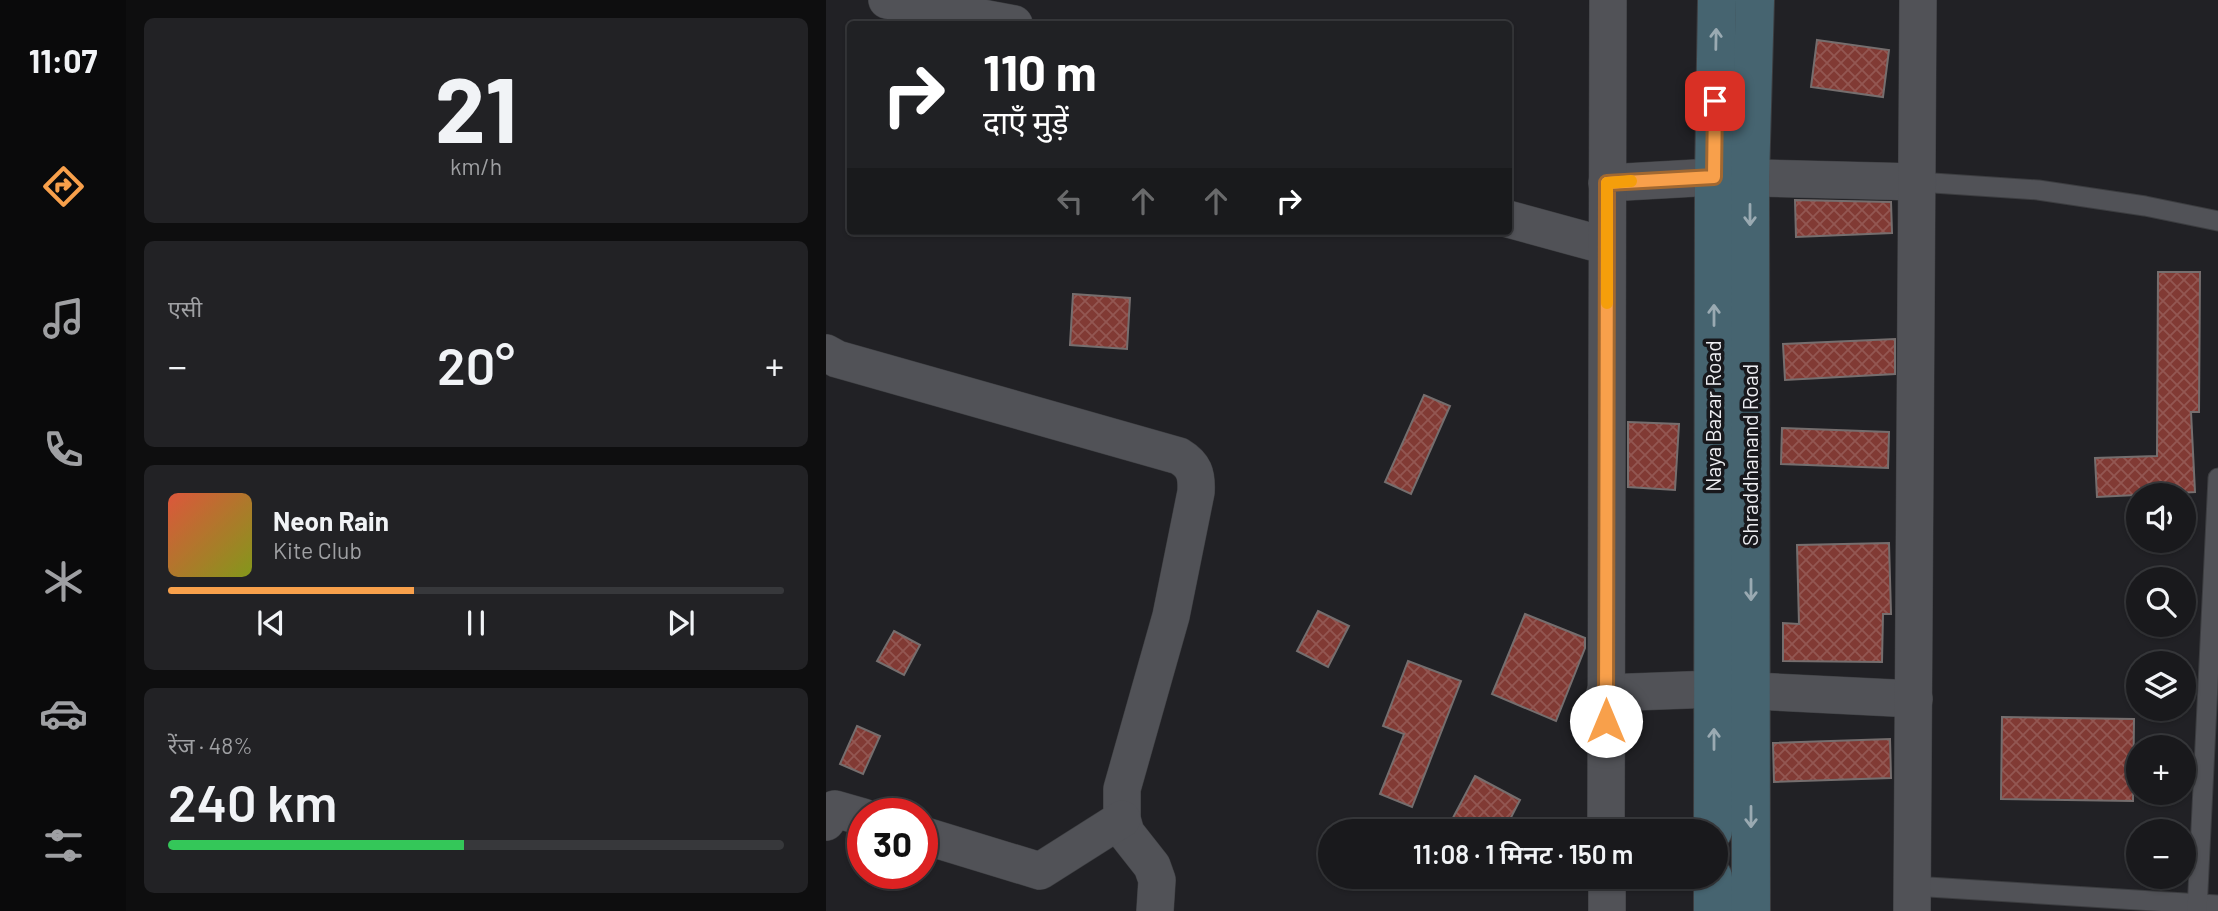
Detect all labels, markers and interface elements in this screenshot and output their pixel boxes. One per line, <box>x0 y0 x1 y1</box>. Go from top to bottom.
one-way arrow <box>1709 27 1723 50</box>
text: 11:07 <box>29 41 97 79</box>
text: 110 m <box>983 42 1097 101</box>
icon: right <box>868 49 959 140</box>
text: 21 <box>435 52 517 161</box>
pin <box>1685 71 1745 131</box>
icon: arrive <box>1696 82 1734 120</box>
text: दाएँ मुड़ें <box>983 102 1069 140</box>
text: km/h <box>450 152 502 180</box>
icon: directions <box>39 162 88 211</box>
icon: left <box>1051 182 1089 220</box>
icon: ahead <box>1124 182 1162 220</box>
icon: ahead <box>1197 182 1235 220</box>
icon: right <box>1270 182 1308 220</box>
one-way arrow <box>1744 203 1757 226</box>
icon: music <box>39 294 88 343</box>
text: एसी <box>168 294 202 322</box>
one-way arrow <box>1707 304 1721 327</box>
text: 20° <box>437 333 515 395</box>
street label: Naya Bazar Road <box>1700 340 1725 492</box>
text: − <box>168 342 187 388</box>
text: + <box>765 342 784 388</box>
street label: Shraddhanand Road <box>1737 364 1762 546</box>
icon: phone <box>39 425 88 474</box>
map controls <box>2126 483 2196 889</box>
button: sound <box>2126 483 2196 553</box>
text: Neon Rain <box>273 505 389 536</box>
text: Kite Club <box>273 536 362 564</box>
icon: climate <box>39 557 88 606</box>
button: search <box>2126 567 2196 637</box>
one-way arrow <box>1744 578 1758 601</box>
icon: previous <box>252 604 290 642</box>
icon: pause <box>457 604 495 642</box>
icon: next <box>662 604 700 642</box>
button: layers <box>2126 651 2196 721</box>
position arrow <box>1569 684 1643 758</box>
icon: car <box>39 689 88 738</box>
one-way arrow <box>1707 727 1721 750</box>
text: रेंज · 48% <box>168 731 253 759</box>
button: + <box>2126 735 2196 805</box>
text: 240 km <box>168 770 337 832</box>
speed limit sign: 30 <box>847 798 938 889</box>
one-way arrow <box>1744 805 1758 828</box>
button: − <box>2126 819 2196 889</box>
icon: filters <box>39 821 88 870</box>
text: 11:08 · 1 मिनट · 150 m <box>1413 838 1633 869</box>

